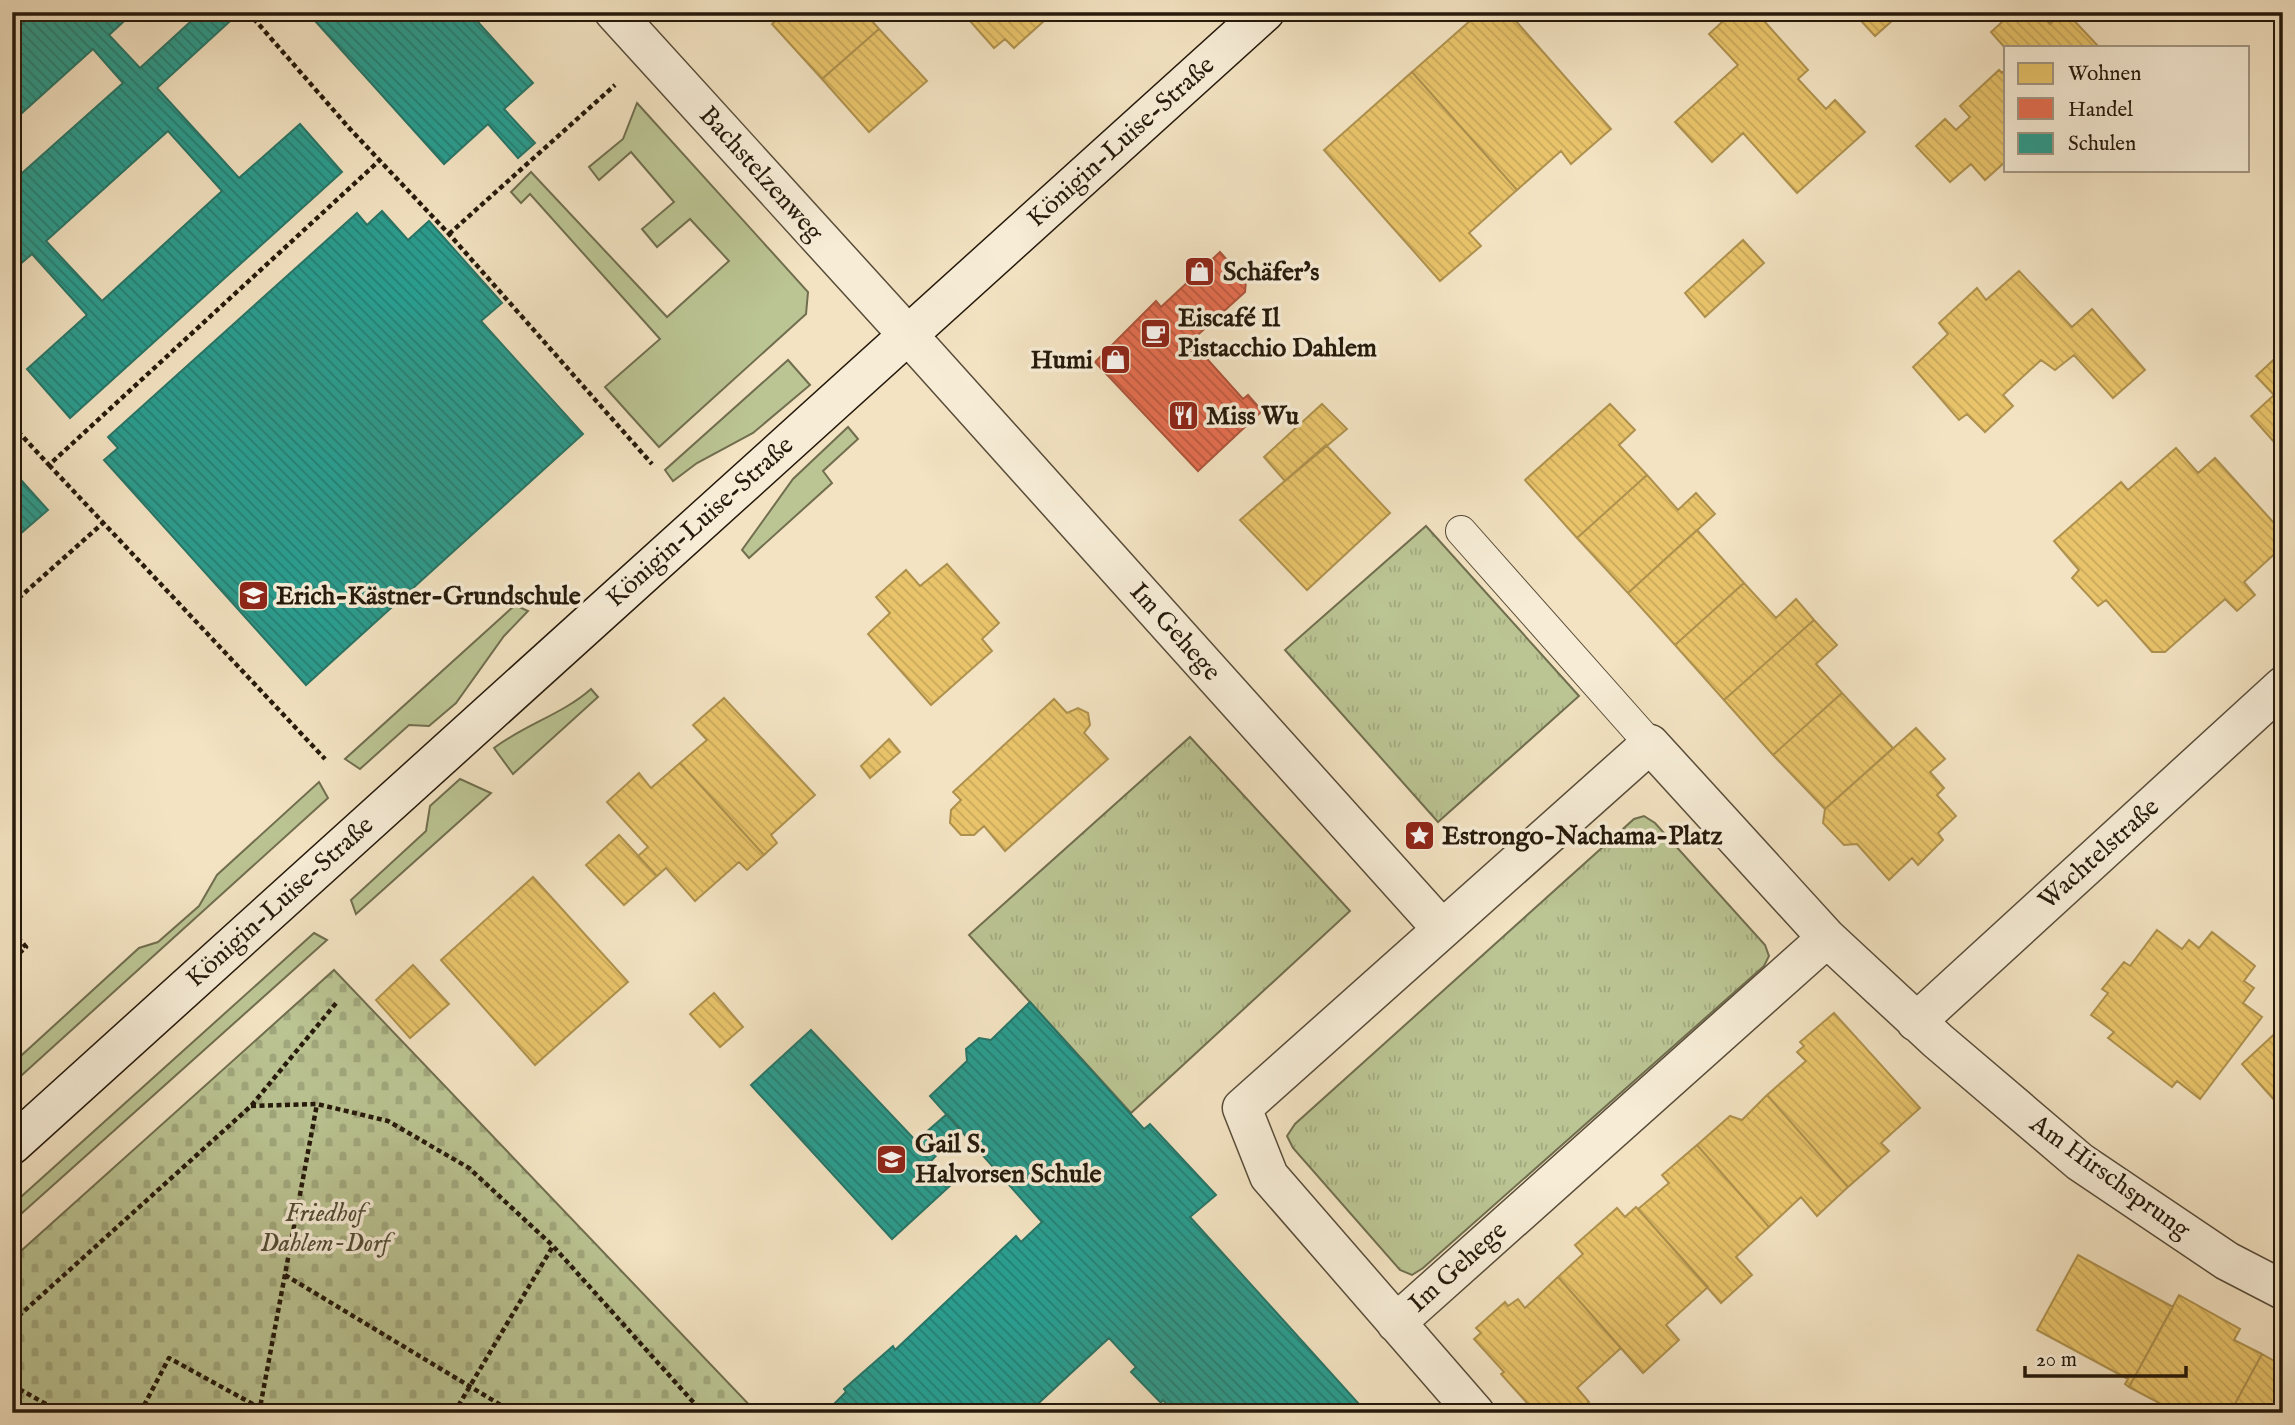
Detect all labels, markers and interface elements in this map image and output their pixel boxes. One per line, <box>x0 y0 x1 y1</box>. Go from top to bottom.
legend <box>2004 46 2250 172</box>
street label: Königin-Luise-Straße <box>1020 49 1222 235</box>
text: Wohnen <box>2068 61 2141 88</box>
text: Handel <box>2068 97 2133 124</box>
street label: Bachstelzenweg <box>691 99 831 249</box>
text: Schulen <box>2068 131 2136 158</box>
shop icon: Schäfer's <box>1183 255 1217 289</box>
place label: Schäfer's <box>1223 256 1320 289</box>
place label: Eiscafé Il Pistacchio Dahlem <box>1178 302 1377 365</box>
cafe icon: Eiscafé Il Pistacchio Dahlem <box>1138 316 1172 350</box>
shop icon: Humi <box>1099 343 1133 377</box>
place label: Humi <box>1031 344 1093 377</box>
restaurant icon: Miss Wu <box>1166 399 1200 433</box>
place label: Miss Wu <box>1206 400 1300 433</box>
street label: Königin-Luise-Straße <box>599 429 801 615</box>
street label: Im Gehege <box>1122 576 1228 688</box>
school or university icon: Erich-Kästner-Grundschule <box>236 579 270 613</box>
place label: Erich-Kästner-Grundschule <box>276 580 581 613</box>
street label: Wachtelstraße <box>2032 791 2166 917</box>
street label: Königin-Luise-Straße <box>179 809 381 995</box>
place icon: Estrongo-Nachama-Platz <box>1402 819 1436 853</box>
place label: Estrongo-Nachama-Platz <box>1442 820 1723 853</box>
street label: Am Hirschsprung <box>2022 1107 2197 1247</box>
place label: Gail S. Halvorsen Schule <box>915 1128 1101 1191</box>
school or university icon: Gail S. Halvorsen Schule <box>875 1142 909 1176</box>
park label: Friedhof Dahlem-Dorf <box>260 1197 396 1260</box>
street label: Im Gehege <box>1402 1214 1514 1320</box>
scale bar <box>2025 1334 2186 1378</box>
text: 20 m <box>2036 1347 2077 1374</box>

